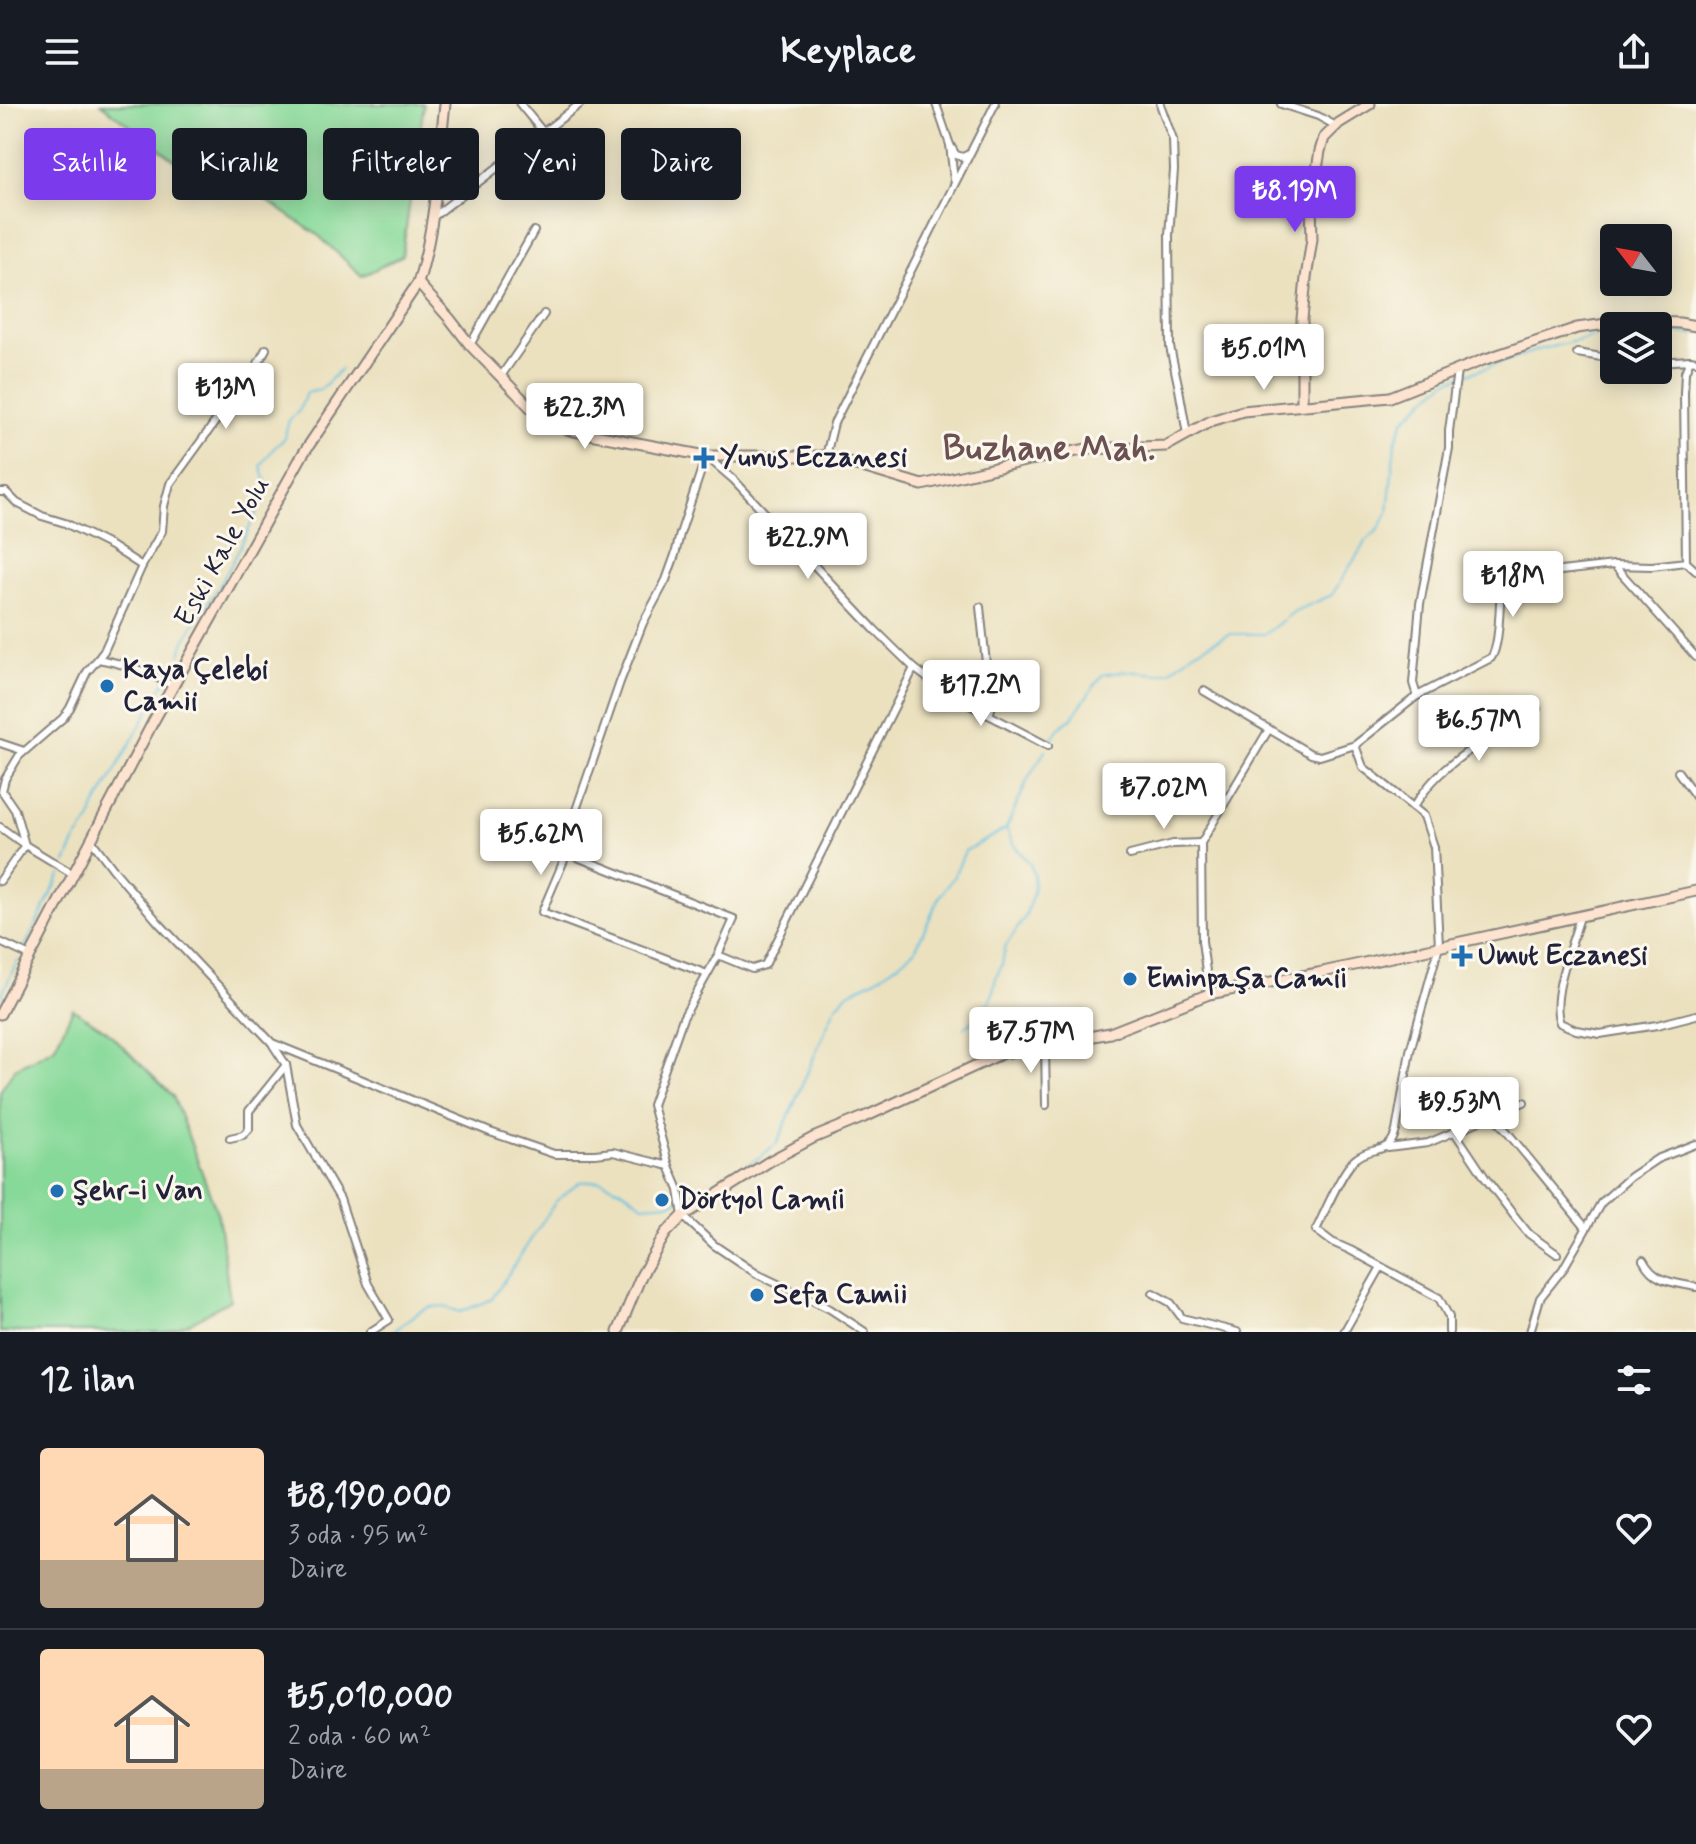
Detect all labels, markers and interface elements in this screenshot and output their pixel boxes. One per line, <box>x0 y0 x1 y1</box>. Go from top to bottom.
text: Keyplace <box>780 29 916 76</box>
icon: menu <box>40 30 84 74</box>
icon: share <box>1612 30 1656 74</box>
chip: Satılık <box>24 128 156 200</box>
chip: Kiralık <box>172 128 307 200</box>
chip: Filtreler <box>323 128 479 200</box>
chip: Yeni <box>495 128 605 200</box>
chip: Daire <box>621 128 741 200</box>
pin: ₺8.19M <box>1230 166 1360 234</box>
text: ₺8.19M <box>1253 175 1337 209</box>
north arrow <box>1600 224 1672 296</box>
map controls <box>1600 224 1672 384</box>
button: layers <box>1600 312 1672 384</box>
pin: ₺5.01M <box>1199 324 1329 392</box>
text: ₺5.01M <box>1222 333 1306 367</box>
pin: ₺13M <box>179 363 273 431</box>
text: ₺13M <box>196 372 256 406</box>
pin: ₺22.3M <box>520 383 650 451</box>
text: ₺22.3M <box>544 392 626 426</box>
district label: Buzhane Mah. <box>943 426 1155 473</box>
place label: Yunus Eczanesi <box>720 440 907 477</box>
marker: Yunus Eczanesi <box>695 449 713 467</box>
street label: Eski Kale Yolu <box>167 470 279 634</box>
pin: ₺22.9M <box>743 513 873 581</box>
text: ₺22.9M <box>767 522 849 556</box>
pin: ₺18M <box>1466 551 1560 619</box>
text: ₺18M <box>1481 560 1545 594</box>
place label: Kaya Çelebi Camii <box>123 652 268 721</box>
pin: ₺17.2M <box>916 660 1046 728</box>
text: ₺17.2M <box>941 669 1021 703</box>
marker: Kaya Çelebi Camii <box>98 677 116 695</box>
pin: ₺6.57M <box>1414 695 1544 763</box>
text: ₺6.57M <box>1436 704 1522 738</box>
pin: ₺7.02M <box>1099 763 1229 831</box>
text: ₺7.02M <box>1120 772 1208 806</box>
pin: ₺5.62M <box>476 809 606 877</box>
text: ₺5.62M <box>498 818 584 852</box>
place label: Umut Eczanesi <box>1478 938 1647 975</box>
marker: Umut Eczanesi <box>1453 947 1471 965</box>
place label: Eminpaşa Camii <box>1146 961 1348 998</box>
marker: Eminpaşa Camii <box>1121 970 1139 988</box>
pin: ₺7.57M <box>966 1007 1096 1075</box>
text: ₺7.57M <box>987 1016 1075 1050</box>
pin: ₺9.53M <box>1395 1077 1525 1145</box>
text: ₺9.53M <box>1419 1086 1501 1120</box>
place label: Şehr-i Van <box>73 1173 203 1210</box>
marker: Şehr-i Van <box>48 1182 66 1200</box>
place label: Dörtyol Camii <box>678 1182 845 1219</box>
marker: Dörtyol Camii <box>653 1191 671 1209</box>
place label: Sefa Camii <box>773 1277 907 1314</box>
marker: Sefa Camii <box>748 1286 766 1304</box>
text: 12 ilan <box>40 1358 136 1403</box>
icon: filters <box>1612 1358 1656 1402</box>
text: ₺8,190,000 <box>288 1474 452 1519</box>
icon: home <box>104 1480 200 1576</box>
icon: heart <box>1612 1506 1656 1550</box>
text: 3 oda · 95 m² <box>288 1519 428 1553</box>
text: Daire <box>288 1553 347 1587</box>
text: ₺5,010,000 <box>288 1675 453 1720</box>
icon: home <box>104 1681 200 1777</box>
icon: heart <box>1612 1707 1656 1751</box>
text: 2 oda · 60 m² <box>288 1720 431 1754</box>
text: Daire <box>288 1754 347 1788</box>

